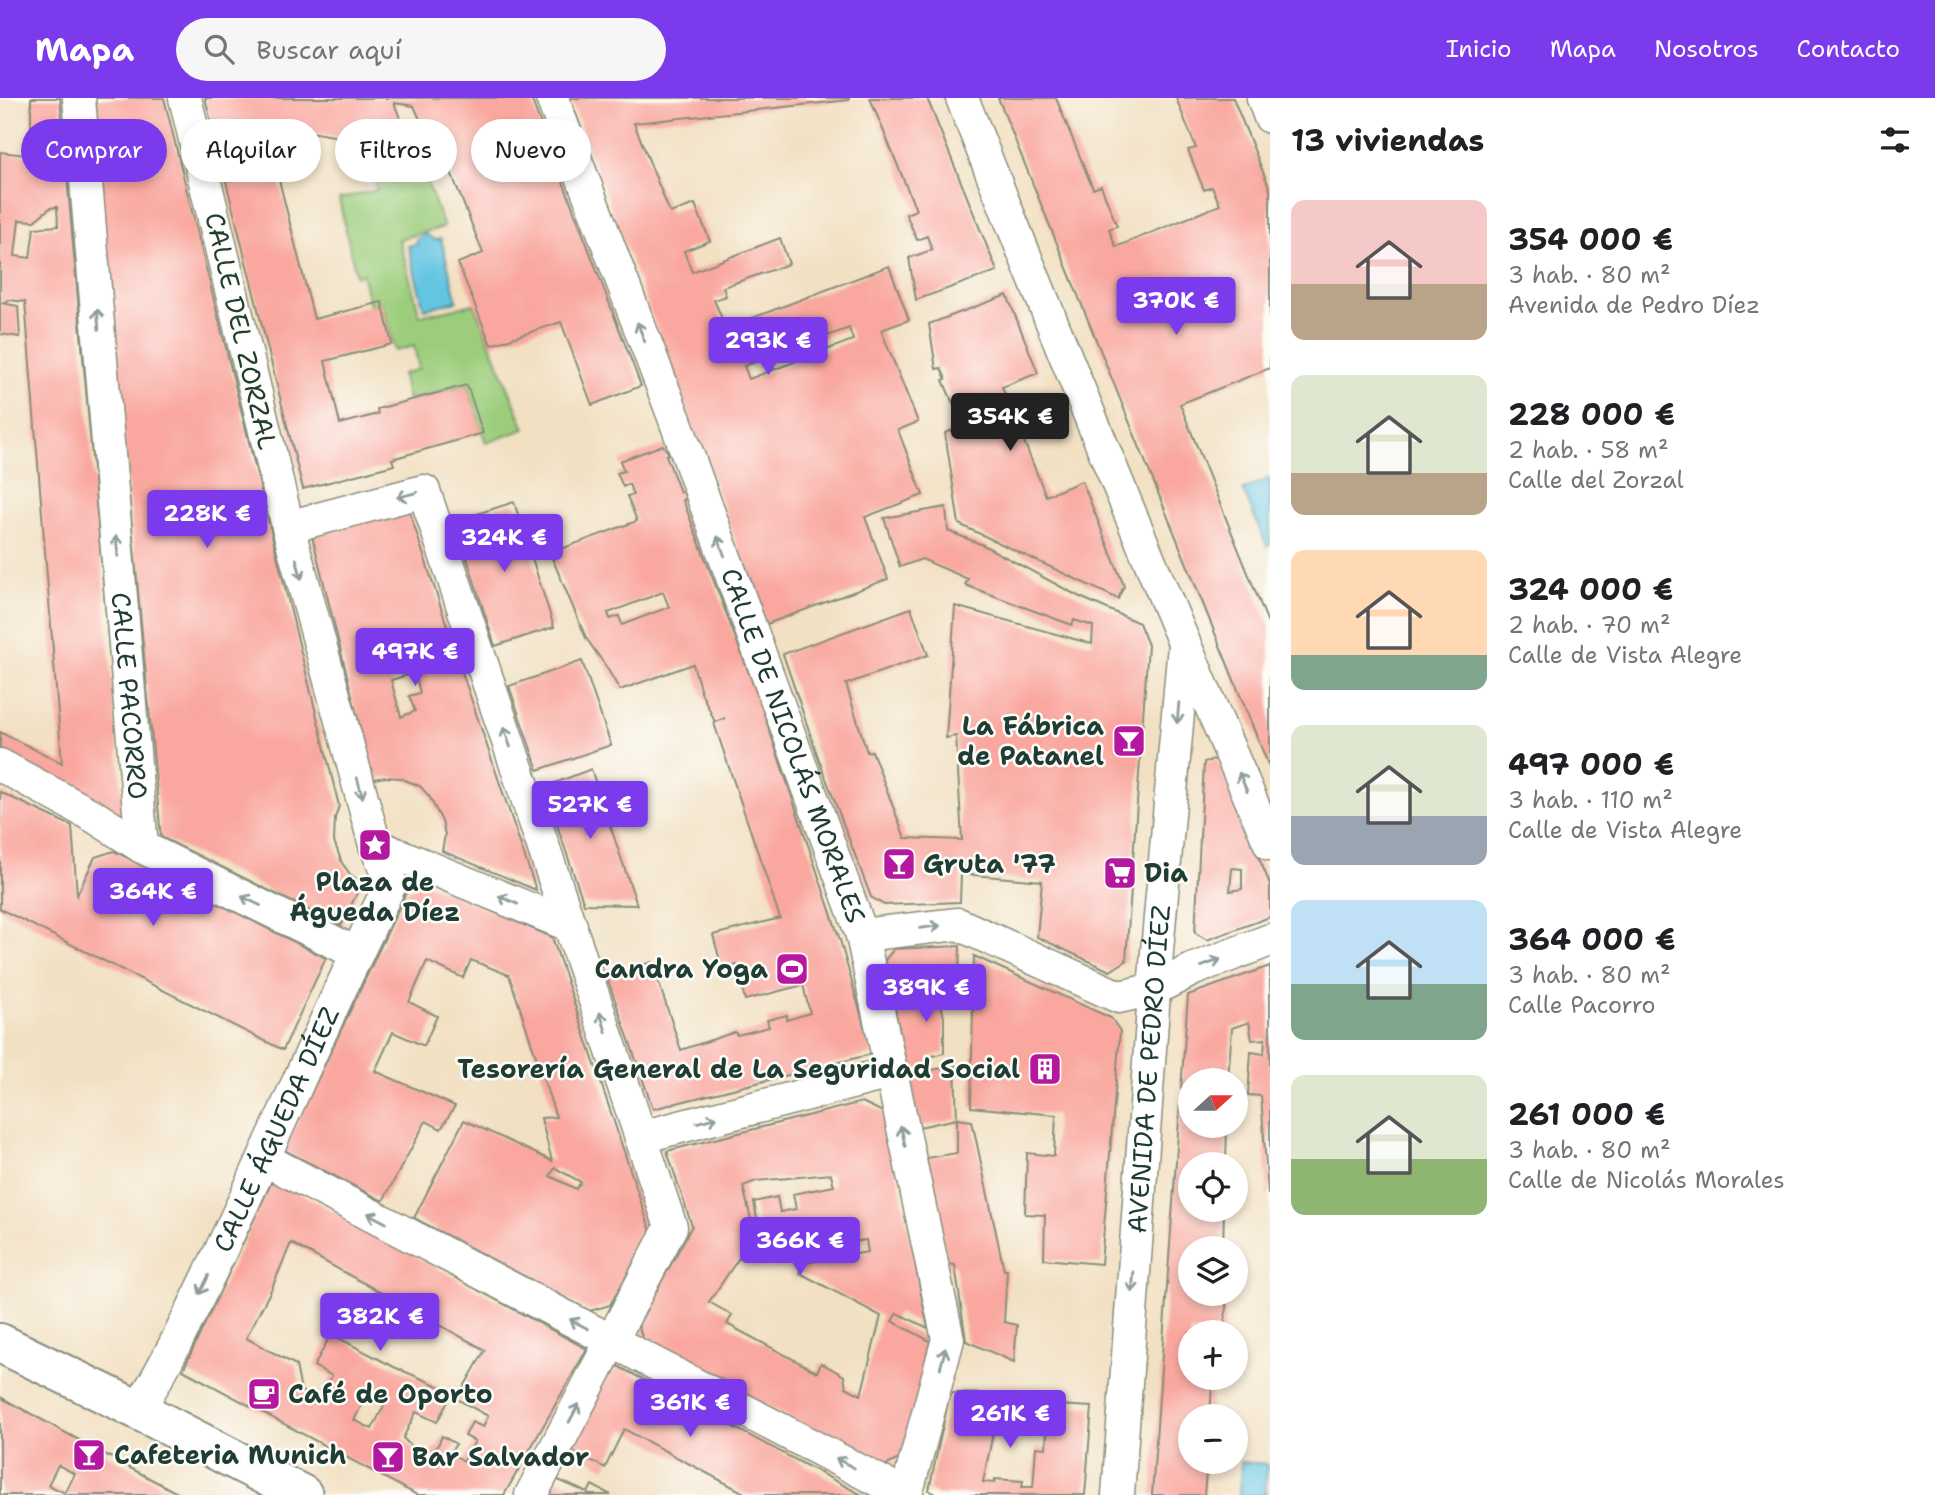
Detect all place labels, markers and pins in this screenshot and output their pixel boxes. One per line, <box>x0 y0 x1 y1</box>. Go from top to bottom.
pin: 370K € <box>1119 278 1233 337</box>
pin: 293K € <box>711 317 825 377</box>
pin: 354K € <box>953 394 1067 453</box>
pin: 228K € <box>150 490 264 550</box>
pin: 324K € <box>447 514 561 574</box>
pin: 497K € <box>358 628 472 688</box>
place label: La Fábrica de Patanel <box>957 708 1104 773</box>
bar icon: La Fábrica de Patanel <box>1110 722 1148 760</box>
pin: 527K € <box>533 782 647 841</box>
place icon: Plaza de Águeda Díez <box>356 826 394 864</box>
bar icon: Gruta '77 <box>880 845 918 883</box>
place label: Gruta '77 <box>923 846 1056 881</box>
supermarket icon: Dia <box>1101 854 1139 892</box>
place label: Dia <box>1144 855 1188 890</box>
place label: Plaza de Águeda Díez <box>290 864 460 929</box>
pin: 364K € <box>96 868 210 928</box>
sports icon: Candra Yoga <box>773 950 811 988</box>
place label: Candra Yoga <box>594 951 768 986</box>
pin: 389K € <box>869 964 983 1024</box>
building icon: Tesorería General de La Seguridad Social <box>1026 1050 1064 1088</box>
place label: Tesorería General de La Seguridad Social <box>457 1051 1020 1086</box>
pin: 366K € <box>743 1218 857 1277</box>
pin: 382K € <box>323 1294 437 1353</box>
cafe icon: Café de Oporto <box>245 1375 283 1413</box>
place label: Café de Oporto <box>288 1376 493 1411</box>
pin: 361K € <box>633 1380 747 1439</box>
pin: 261K € <box>953 1390 1067 1450</box>
bar icon: Cafeteria Munich <box>70 1436 108 1474</box>
place label: Cafeteria Munich <box>114 1437 346 1472</box>
bar icon: Bar Salvador <box>369 1438 407 1476</box>
place label: Bar Salvador <box>412 1439 589 1474</box>

